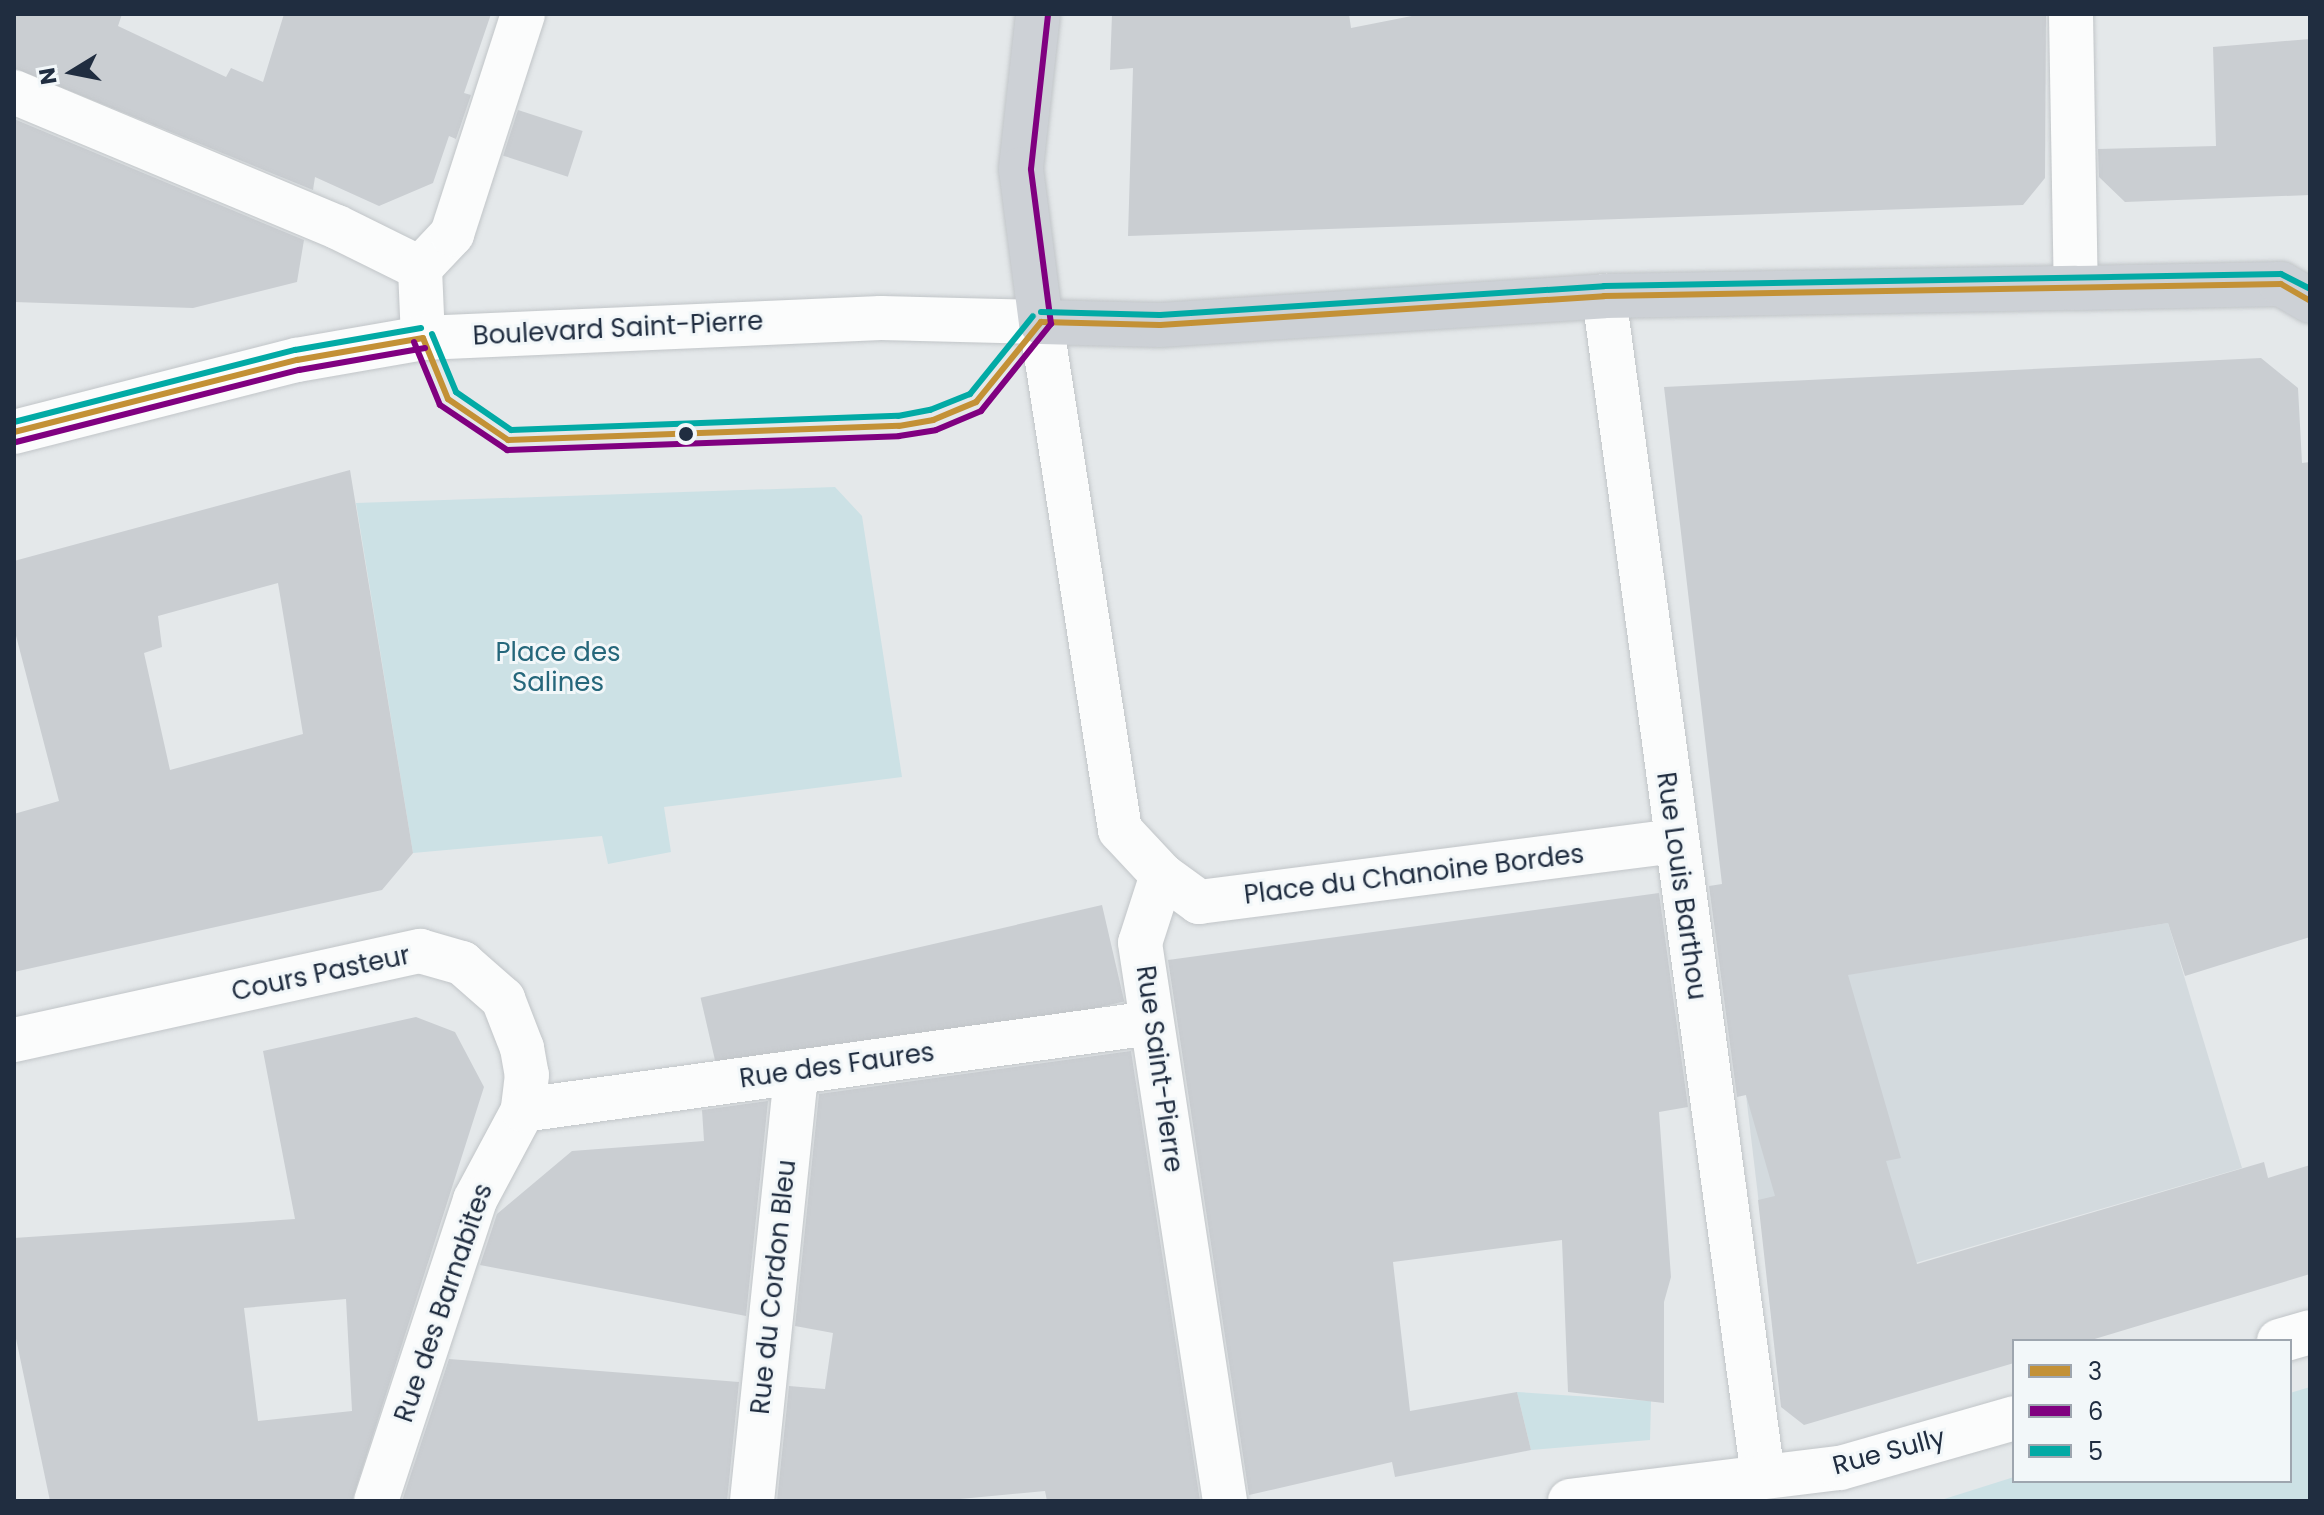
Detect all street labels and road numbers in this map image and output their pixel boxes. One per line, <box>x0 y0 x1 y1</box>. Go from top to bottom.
street label: Boulevard Saint-Pierre <box>472 306 764 352</box>
street label: Rue Louis Barthou <box>1650 770 1712 1002</box>
street label: Place du Chanoine Bordes <box>1242 839 1586 911</box>
street label: Cours Pasteur <box>229 940 413 1008</box>
street label: Rue Saint-Pierre <box>1129 964 1189 1174</box>
street label: Rue des Faures <box>738 1037 936 1095</box>
street label: Rue du Cordon Bleu <box>745 1158 803 1416</box>
street label: Rue des Barnabites <box>389 1180 499 1426</box>
street label: Rue Sully <box>1829 1422 1949 1482</box>

